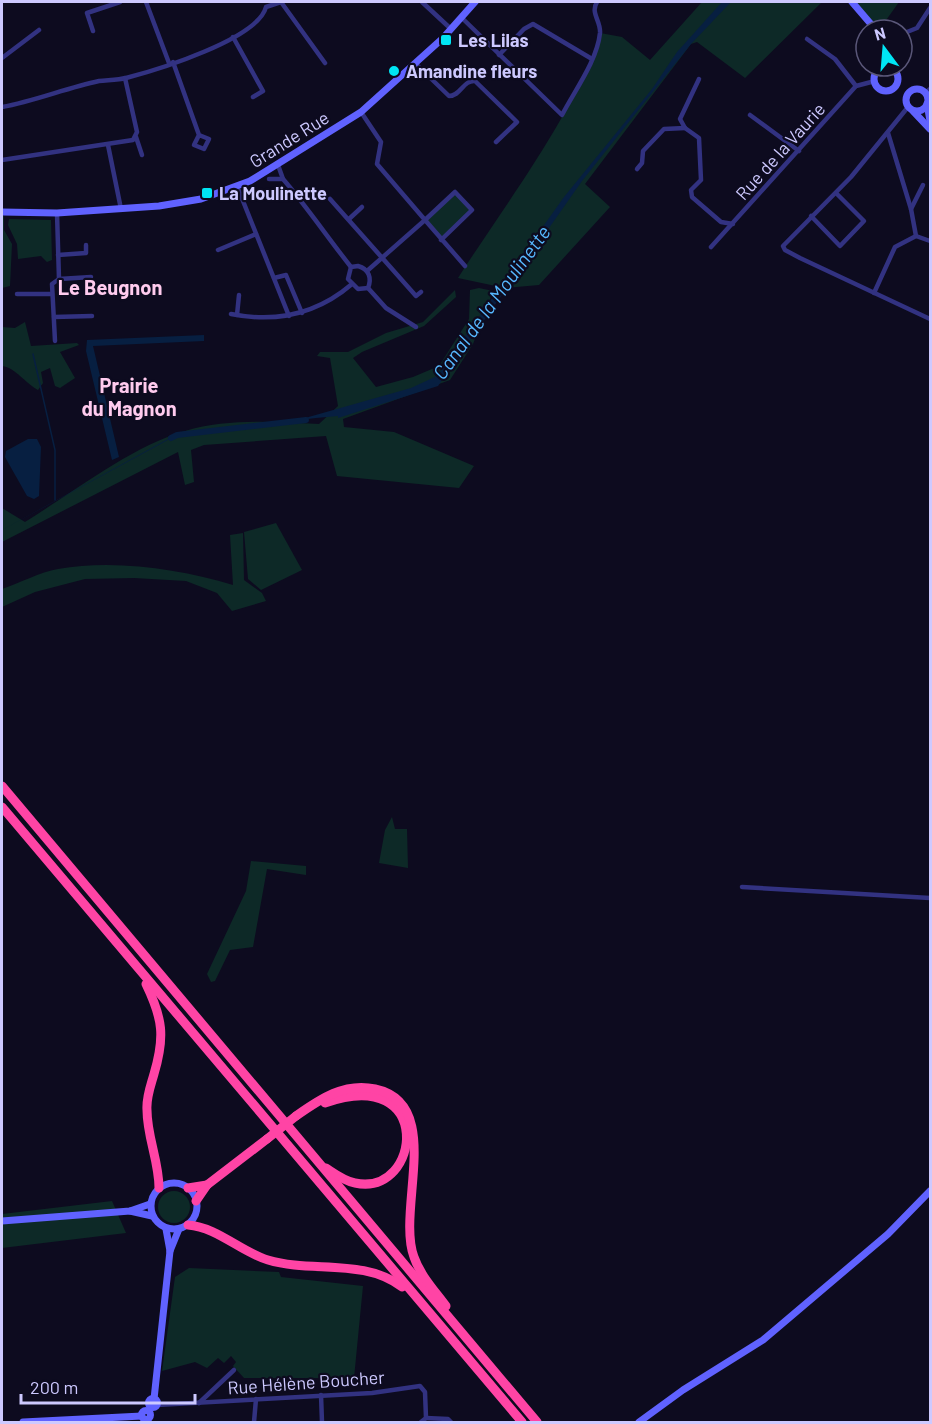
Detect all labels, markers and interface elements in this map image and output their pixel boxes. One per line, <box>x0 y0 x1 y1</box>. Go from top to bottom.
north arrow <box>854 18 914 78</box>
text: N <box>872 23 887 44</box>
place label: Les Lilas <box>458 29 528 51</box>
marker: Les Lilas <box>439 33 453 47</box>
place label: Amandine fleurs <box>406 60 537 82</box>
marker: Amandine fleurs <box>387 64 401 78</box>
street label: Rue de la Vaurie <box>731 98 829 204</box>
street label: Grande Rue <box>245 106 333 172</box>
place label: La Moulinette <box>219 182 327 204</box>
marker: La Moulinette <box>200 186 214 200</box>
water label: Canal de la Moulinette <box>427 220 555 384</box>
district label: Le Beugnon <box>58 275 162 299</box>
district label: Prairie du Magnon <box>81 373 177 420</box>
street label: Rue Hélène Boucher <box>227 1366 386 1398</box>
scale bar <box>21 1367 195 1405</box>
text: 200 m <box>30 1376 78 1398</box>

